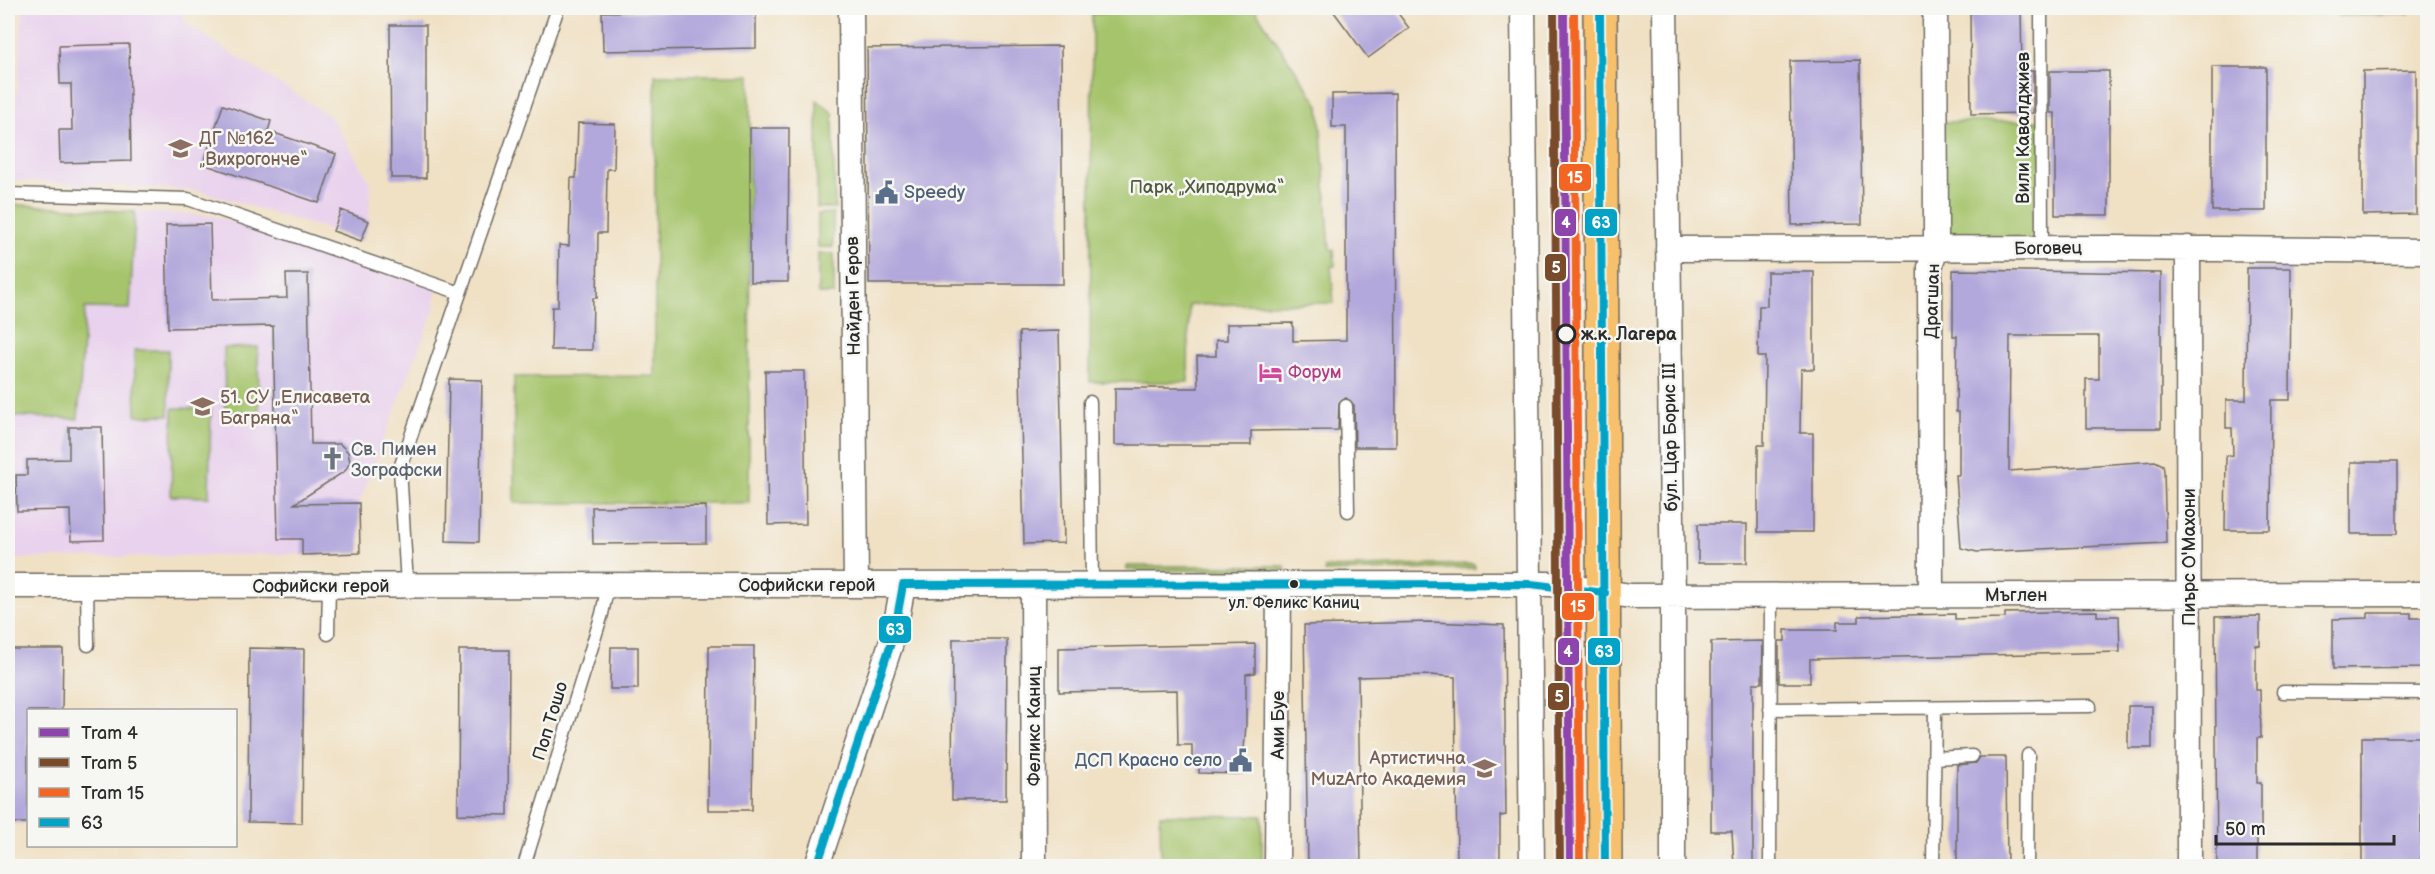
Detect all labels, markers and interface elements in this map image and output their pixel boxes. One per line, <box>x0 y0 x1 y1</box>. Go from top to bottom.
street label: Вили Кавалджиев <box>2013 51 2034 204</box>
place label: ДГ №162 „Вихрогонче“ <box>199 128 308 170</box>
school or university icon: ДГ №162 „Вихрогонче“ <box>168 135 194 161</box>
line badge: 15 <box>1558 163 1592 192</box>
text: 15 <box>1567 169 1583 188</box>
park label: Парк „Хиподрума“ <box>1130 177 1284 198</box>
public building icon: Speedy <box>873 179 899 205</box>
place label: Speedy <box>904 182 966 203</box>
line badge: 4 <box>1554 208 1577 237</box>
line badge: 63 <box>1584 208 1618 237</box>
text: 4 <box>1561 214 1571 233</box>
text: 63 <box>1591 214 1611 233</box>
street label: Найден Геров <box>842 236 865 356</box>
street label: Боговец <box>2014 237 2083 260</box>
line badge: 5 <box>1544 253 1567 282</box>
text: 5 <box>1551 259 1561 278</box>
street label: Драгшан <box>1921 263 1944 339</box>
marker: ж.к. Лагера <box>1556 324 1576 344</box>
place label: ж.к. Лагера <box>1581 324 1677 345</box>
hotel icon: Форум <box>1257 359 1283 385</box>
place label: Форум <box>1288 362 1342 383</box>
street label: бул. Цар Борис III <box>1659 362 1682 512</box>
place label: 51. СУ „Елисавета Багряна“ <box>220 387 371 429</box>
school or university icon: 51. СУ „Елисавета Багряна“ <box>189 394 215 420</box>
place label: Св. Пимен Зографски <box>351 439 442 481</box>
church icon: Св. Пимен Зографски <box>320 446 346 472</box>
street label: Пиърс О'Махони <box>2179 488 2200 626</box>
street label: Софийски герой <box>738 575 876 596</box>
street label: Софийски герой <box>252 576 390 597</box>
marker: ул. Феликс Каниц <box>1288 578 1300 590</box>
street label: Мъглен <box>1985 585 2047 606</box>
line badge: 15 <box>1561 592 1595 621</box>
place label: ул. Феликс Каниц <box>1229 594 1360 613</box>
text: 15 <box>1570 598 1586 617</box>
line badge: 63 <box>878 615 912 644</box>
text: 63 <box>885 621 905 640</box>
line badge: 4 <box>1557 637 1580 666</box>
line badge: 63 <box>1587 637 1621 666</box>
text: 4 <box>1563 643 1573 662</box>
text: 63 <box>1594 643 1614 662</box>
street label: Феликс Каниц <box>1024 665 1045 786</box>
street label: Поп Тошо <box>529 679 572 763</box>
line badge: 5 <box>1547 682 1570 711</box>
text: 5 <box>1554 688 1564 707</box>
street label: Ами Буе <box>1268 691 1289 760</box>
legend <box>27 709 237 847</box>
text: Tram 4 <box>81 723 138 744</box>
public building icon: ДСП Красно село <box>1227 747 1253 773</box>
place label: Артистична MuzArto Академия <box>1310 748 1466 790</box>
place label: ДСП Красно село <box>1075 750 1222 771</box>
text: Tram 5 <box>81 753 137 774</box>
school or university icon: Артистична MuzArto Академия <box>1471 755 1497 781</box>
text: Tram 15 <box>81 783 144 804</box>
scale bar <box>2216 808 2394 846</box>
text: 63 <box>81 813 103 834</box>
text: 50 m <box>2225 819 2266 840</box>

